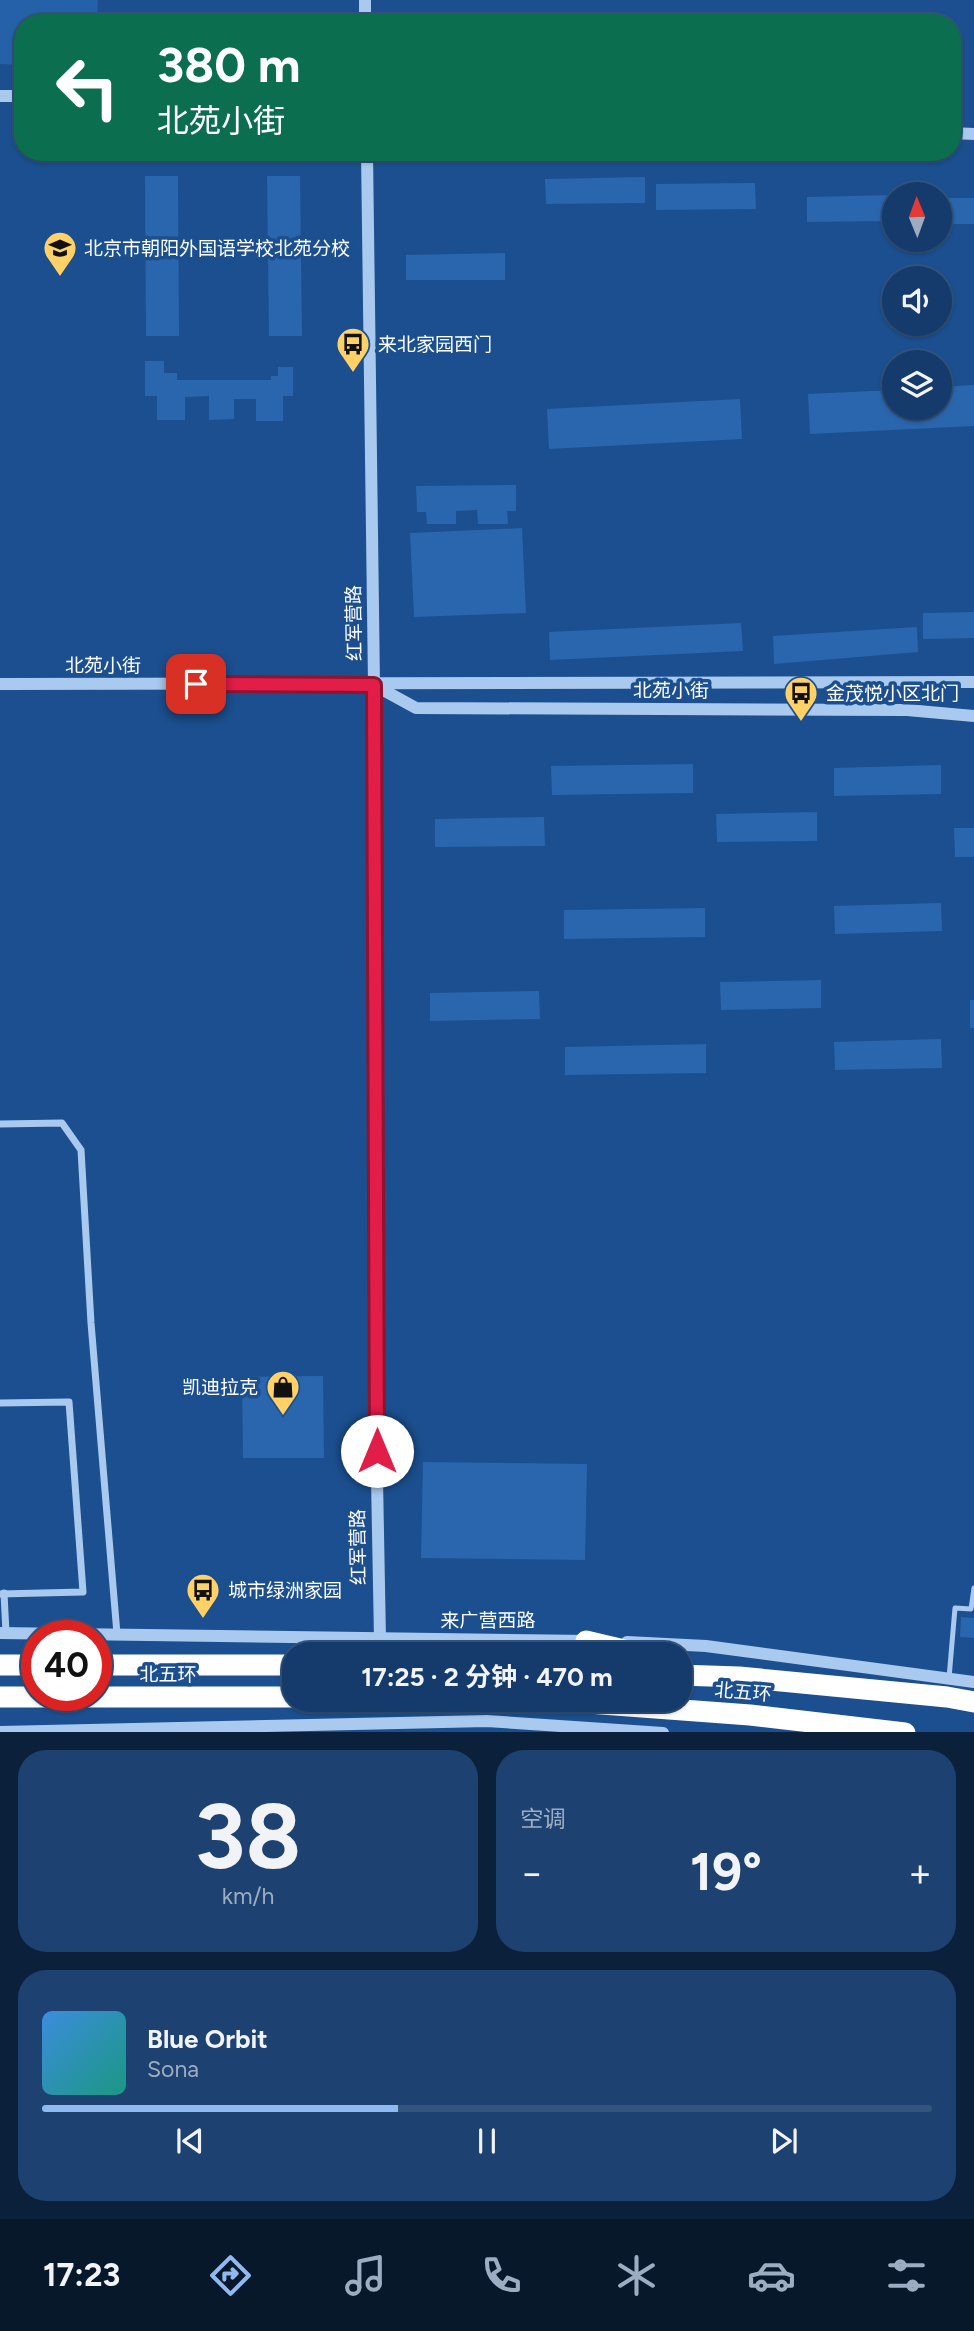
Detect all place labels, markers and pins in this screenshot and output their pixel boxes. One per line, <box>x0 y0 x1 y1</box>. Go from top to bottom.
school or university icon: 北京市朝阳外国语学校北苑分校 <box>41 229 79 278</box>
place label: 北京市朝阳外国语学校北苑分校 <box>84 237 350 260</box>
bus stop icon: 来北家园西门 <box>334 325 372 374</box>
place label: 来北家园西门 <box>378 333 492 356</box>
pin <box>166 654 226 714</box>
bus stop icon: 金茂悦小区北门 <box>782 674 820 723</box>
place label: 金茂悦小区北门 <box>826 682 959 705</box>
shop icon: 凯迪拉克 <box>264 1368 302 1417</box>
place label: 凯迪拉克 <box>182 1376 258 1399</box>
bus stop icon: 城市绿洲家园 <box>184 1571 222 1620</box>
place label: 城市绿洲家园 <box>228 1579 342 1602</box>

